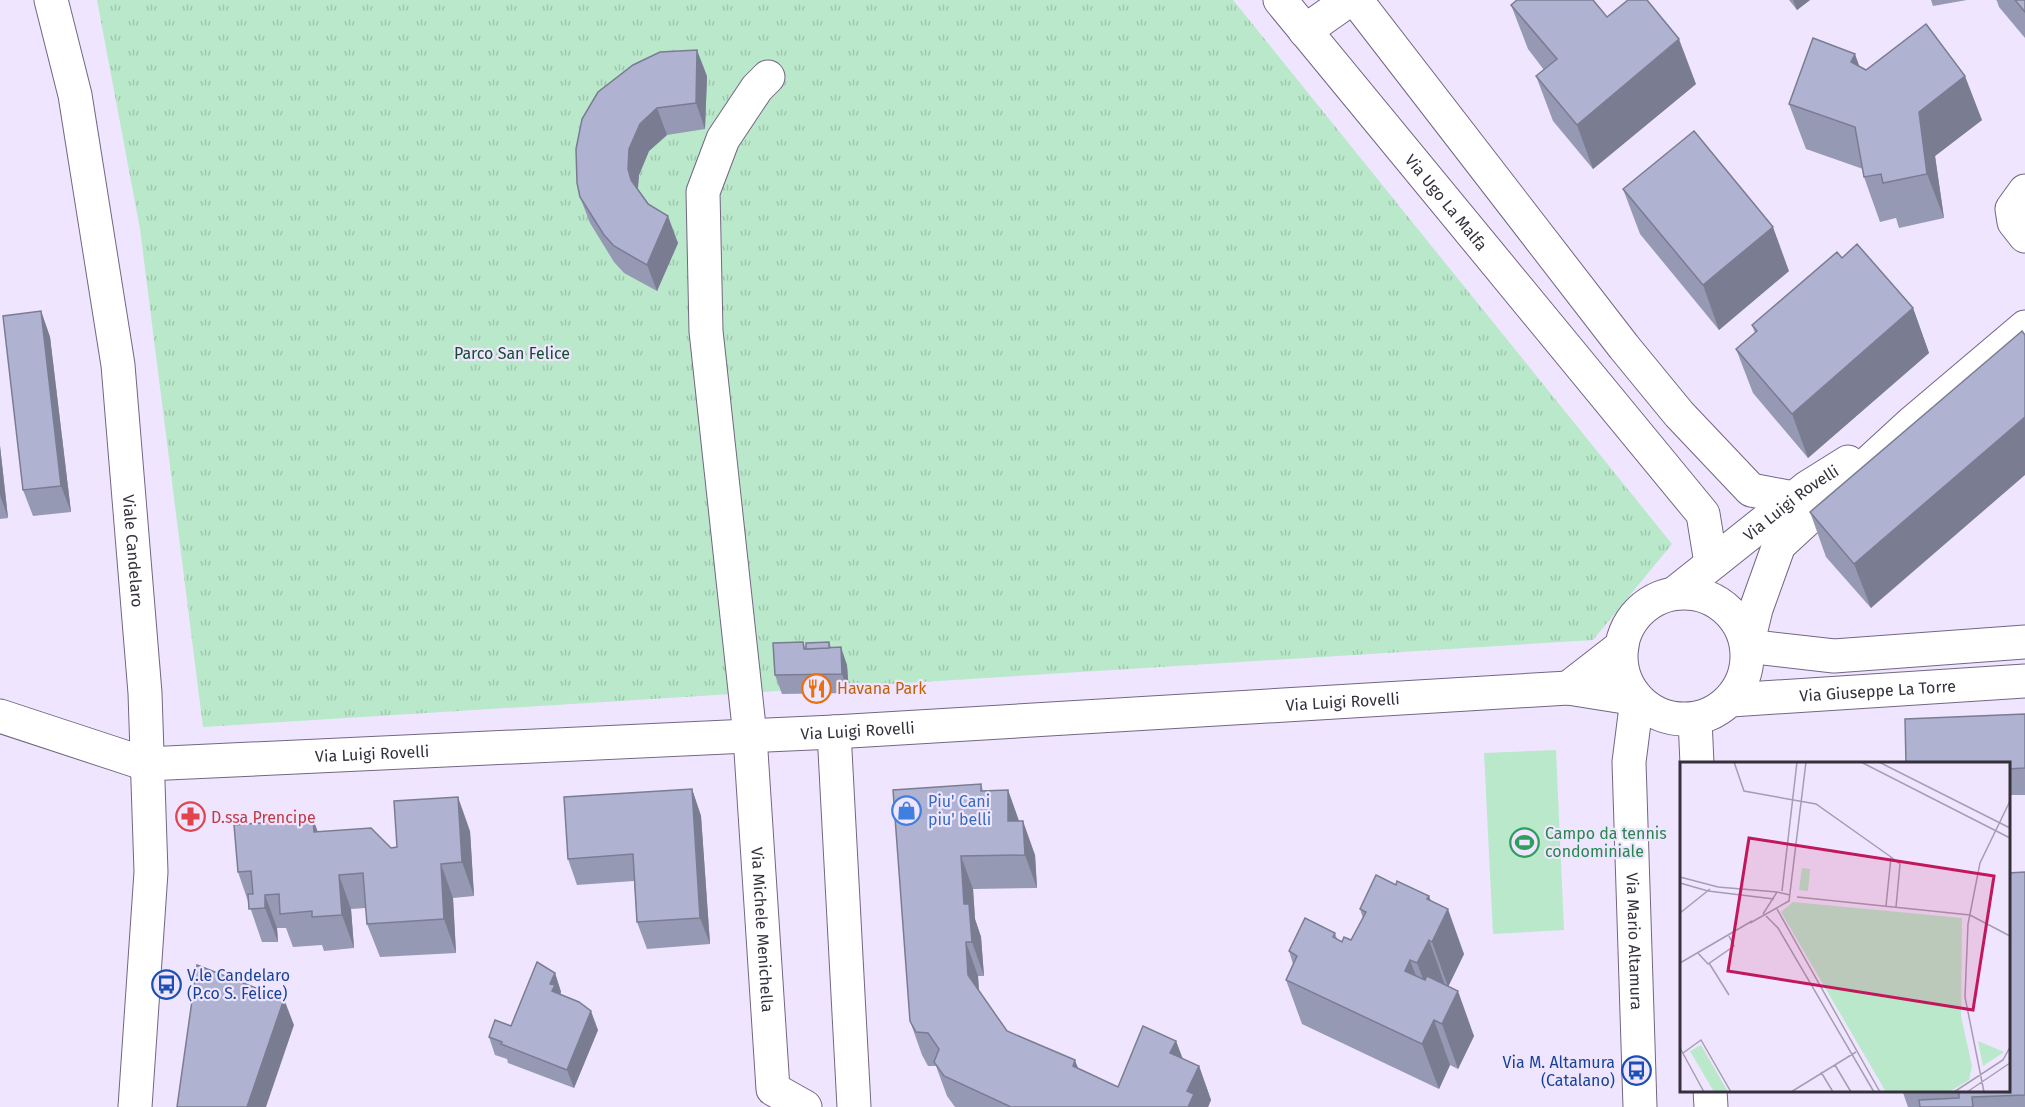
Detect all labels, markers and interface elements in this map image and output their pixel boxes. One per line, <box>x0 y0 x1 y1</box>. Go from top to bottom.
street label: Via Ugo La Malfa <box>1401 151 1491 255</box>
park label: Parco San Felice <box>454 344 570 363</box>
street label: Via Luigi Rovelli <box>1740 461 1842 545</box>
street label: Viale Candelaro <box>119 494 147 608</box>
restaurant icon: Havana Park <box>800 672 832 704</box>
street label: Via Giuseppe La Torre <box>1799 676 1957 706</box>
place label: Havana Park <box>837 679 927 698</box>
street label: Via Luigi Rovelli <box>1285 689 1400 715</box>
street label: Via Luigi Rovelli <box>800 718 915 744</box>
street label: Via Luigi Rovelli <box>315 742 430 766</box>
inset map <box>1680 762 2010 1092</box>
place label: Piu' Cani piu' belli <box>928 792 991 829</box>
shop icon: Piu' Cani piu' belli <box>891 794 923 826</box>
pharmacy icon: D.ssa Prencipe <box>174 801 206 833</box>
place label: D.ssa Prencipe <box>211 808 316 827</box>
place label: Campo da tennis condominiale <box>1545 824 1667 861</box>
sports icon: Campo da tennis condominiale <box>1508 826 1540 858</box>
street label: Via Michele Menichella <box>747 846 777 1013</box>
street label: Via Mario Altamura <box>1623 872 1646 1010</box>
place label: V.le Candelaro (P.co S. Felice) <box>187 966 290 1003</box>
bus stop icon: V.le Candelaro (P.co S. Felice) <box>150 968 182 1000</box>
place label: Via M. Altamura (Catalano) <box>1503 1053 1615 1090</box>
bus stop icon: Via M. Altamura (Catalano) <box>1620 1055 1652 1087</box>

